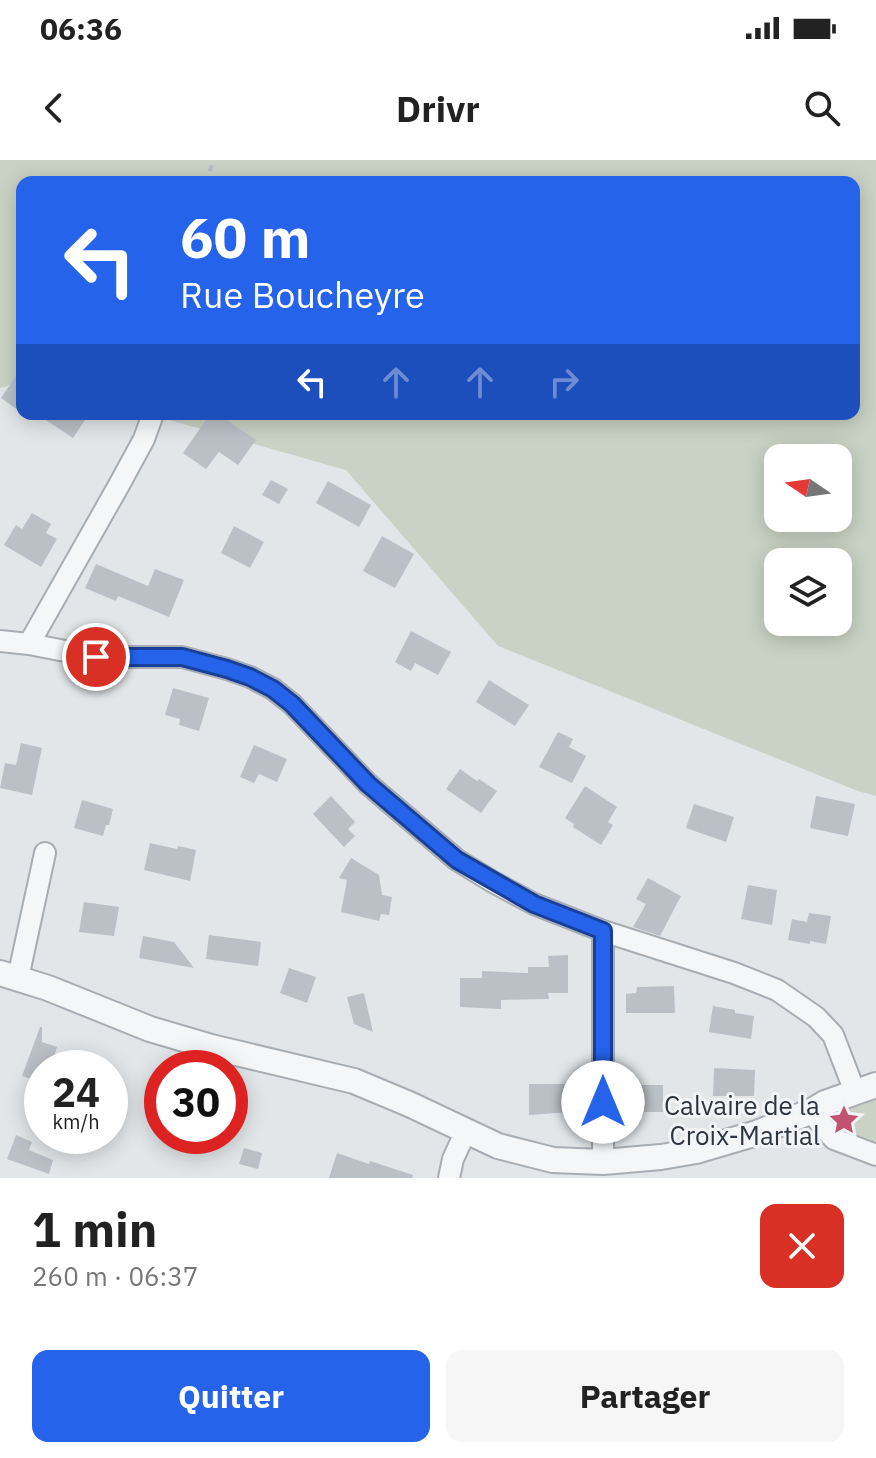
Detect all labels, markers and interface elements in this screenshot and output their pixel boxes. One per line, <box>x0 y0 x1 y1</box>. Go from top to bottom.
text: 06:36 <box>40 9 122 48</box>
text: Drivr <box>396 85 480 132</box>
icon: back <box>32 86 76 130</box>
icon: search <box>800 86 844 130</box>
text: 60 m <box>180 201 310 273</box>
icon: left <box>48 208 152 312</box>
text: Rue Boucheyre <box>180 271 425 318</box>
icon: left <box>290 360 334 404</box>
icon: ahead <box>374 360 418 404</box>
icon: ahead <box>458 360 502 404</box>
icon: right <box>542 360 586 404</box>
north arrow <box>764 444 852 532</box>
map controls <box>764 444 852 636</box>
button: layers <box>764 548 852 636</box>
pin <box>62 623 130 691</box>
icon: arrive <box>74 635 118 679</box>
speed limit sign: 30 <box>144 1050 248 1154</box>
position arrow <box>561 1060 645 1144</box>
text: 24 <box>52 1066 100 1118</box>
place label: Calvaire de la Croix-Martial <box>664 1088 820 1152</box>
place icon: Calvaire de la Croix-Martial <box>827 1103 861 1137</box>
text: km/h <box>52 1108 100 1135</box>
text: 1 min <box>32 1198 157 1260</box>
button: close <box>760 1204 844 1288</box>
text: 260 m · 06:37 <box>32 1259 198 1293</box>
button: Quitter <box>32 1350 430 1442</box>
button: Partager <box>446 1350 844 1442</box>

